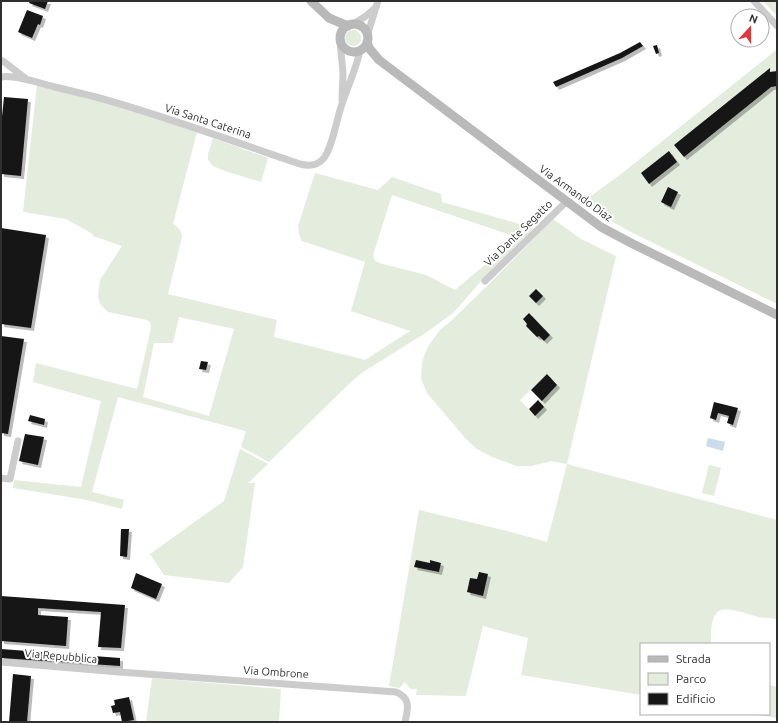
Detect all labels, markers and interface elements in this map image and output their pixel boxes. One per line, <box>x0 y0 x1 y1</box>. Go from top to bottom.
north arrow <box>730 8 770 48</box>
text: N <box>748 12 760 26</box>
street label: Via Santa Caterina <box>163 101 253 141</box>
street label: Via Armando Diaz <box>537 162 615 224</box>
street label: Via Dante Segatto <box>482 198 554 268</box>
legend <box>640 643 770 715</box>
street label: Via Repubblica <box>24 647 98 665</box>
text: Strada <box>676 652 711 665</box>
street label: Via Ombrone <box>243 664 309 680</box>
text: Parco <box>676 672 706 685</box>
text: Edificio <box>676 692 716 705</box>

